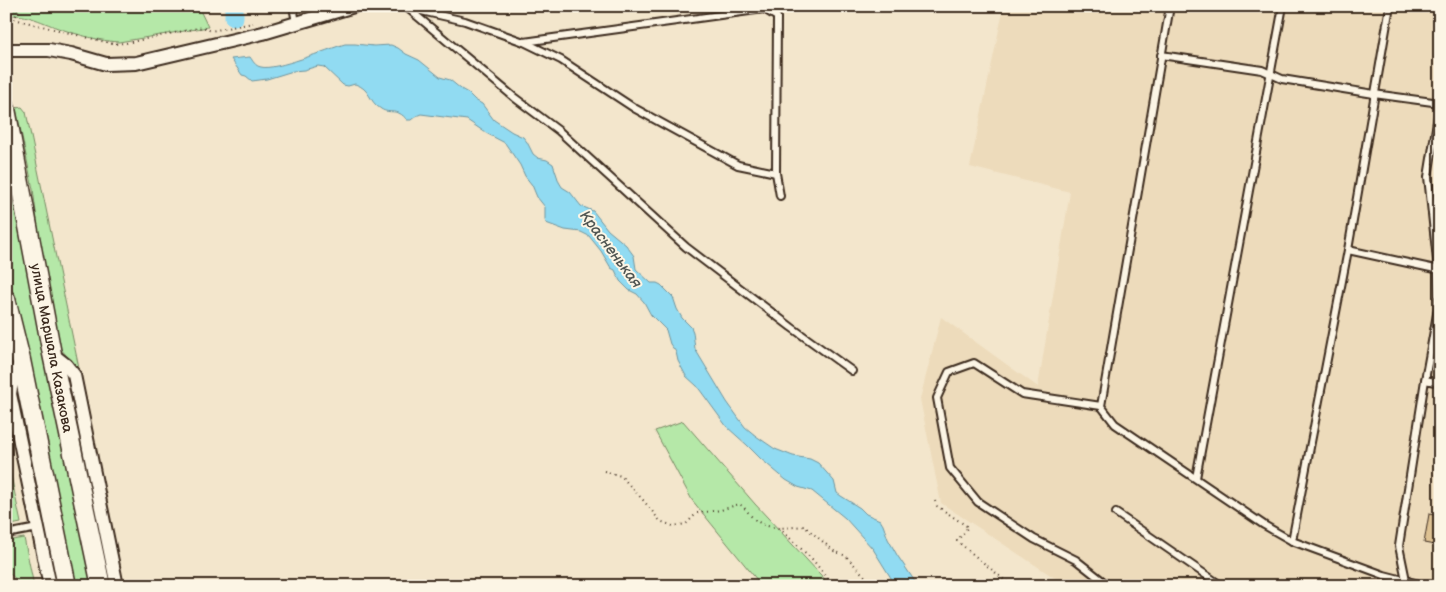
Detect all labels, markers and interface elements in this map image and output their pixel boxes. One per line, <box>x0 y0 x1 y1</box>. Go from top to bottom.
water label: Красненькая <box>575 207 646 292</box>
street label: улица Маршала Казакова <box>27 262 76 435</box>

